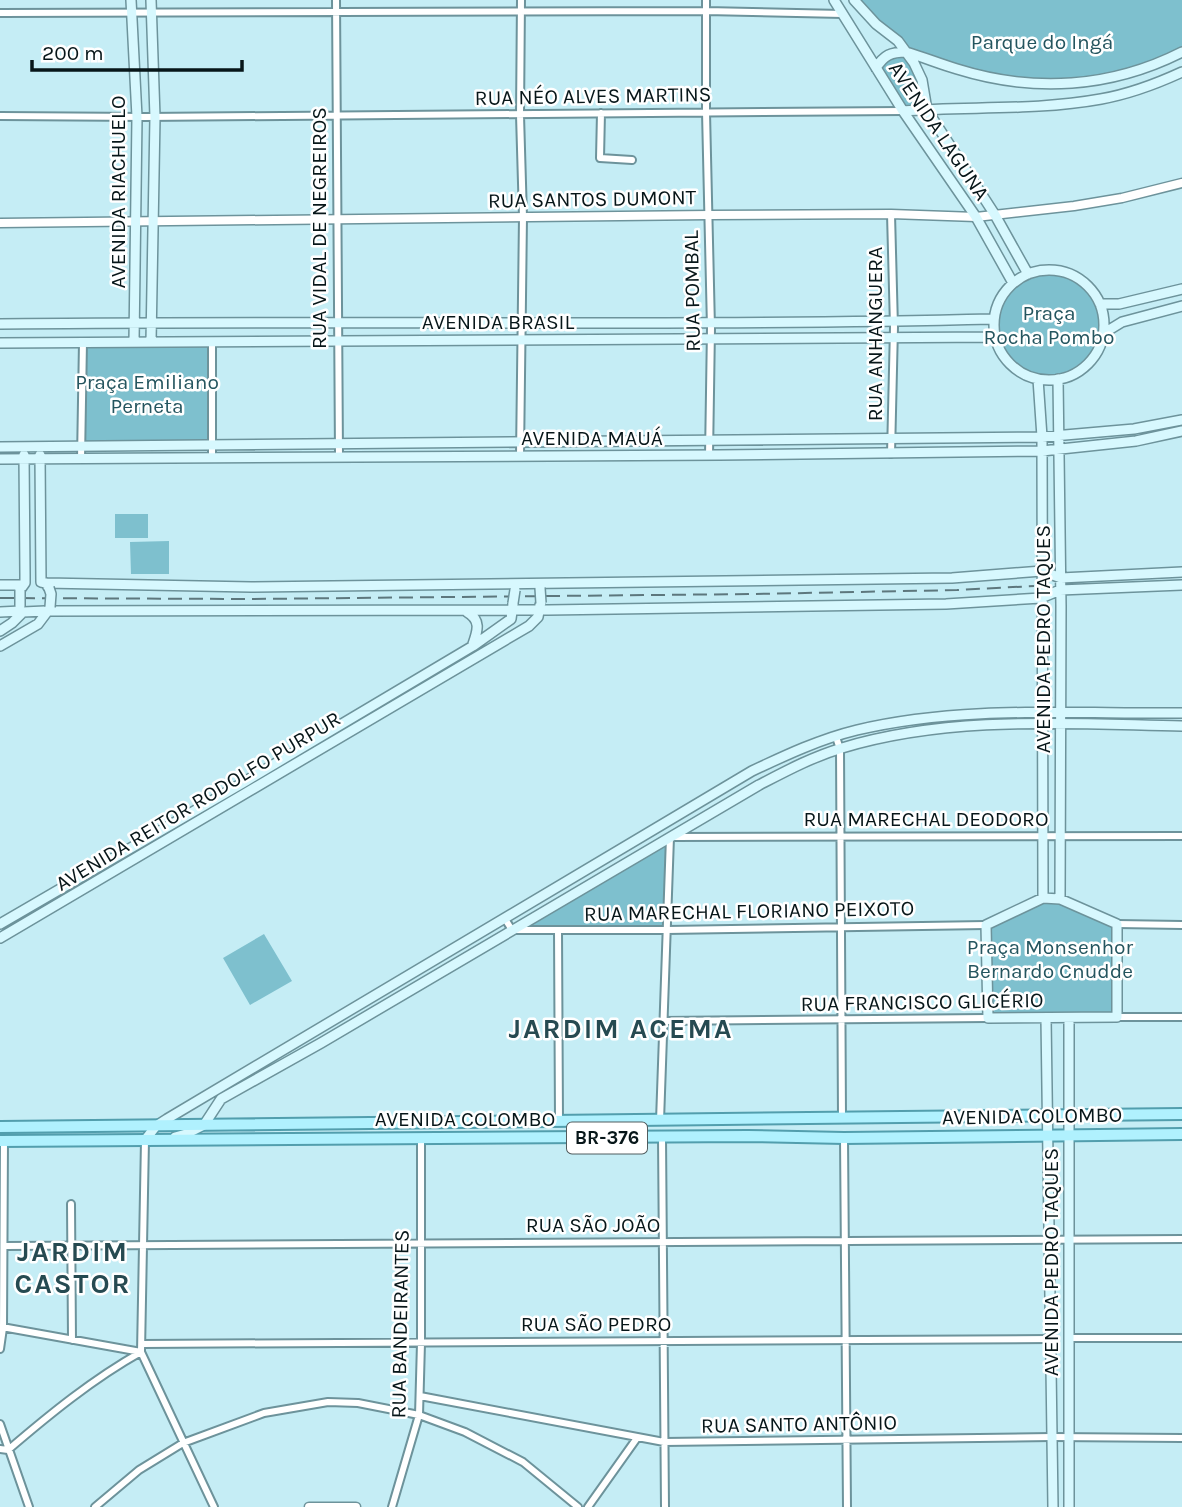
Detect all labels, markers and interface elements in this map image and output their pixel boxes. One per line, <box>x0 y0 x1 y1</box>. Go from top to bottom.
scale bar <box>32 28 242 72</box>
park label: Parque do Ingá <box>971 30 1113 54</box>
text: 200 m <box>42 41 104 65</box>
street label: AVENIDA LAGUNA <box>884 57 994 205</box>
street label: RUA NÉO ALVES MARTINS <box>474 82 712 110</box>
street label: AVENIDA RIACHUELO <box>106 96 130 288</box>
street label: RUA VIDAL DE NEGREIROS <box>307 107 331 349</box>
street label: RUA SANTOS DUMONT <box>488 185 697 213</box>
street label: RUA POMBAL <box>679 230 705 352</box>
street label: RUA ANHANGUERA <box>863 247 887 421</box>
park label: Praça Rocha Pombo <box>983 301 1115 349</box>
street label: AVENIDA BRASIL <box>422 310 574 334</box>
park label: Praça Emiliano Perneta <box>75 370 219 418</box>
street label: AVENIDA MAUÁ <box>521 426 663 450</box>
street label: AVENIDA PEDRO TAQUES <box>1031 525 1055 753</box>
street label: AVENIDA REITOR RODOLFO PURPUR <box>51 706 345 896</box>
street label: RUA MARECHAL DEODORO <box>804 807 1048 831</box>
street label: RUA MARECHAL FLORIANO PEIXOTO <box>584 896 914 926</box>
park label: Praça Monsenhor Bernardo Cnudde <box>967 935 1134 983</box>
street label: RUA FRANCISCO GLICÉRIO <box>800 988 1044 1016</box>
district label: JARDIM ACEMA <box>509 1012 733 1045</box>
street label: AVENIDA COLOMBO <box>942 1102 1122 1130</box>
street label: AVENIDA COLOMBO <box>375 1107 555 1131</box>
road number: BR-376 <box>567 1122 647 1154</box>
street label: AVENIDA PEDRO TAQUES <box>1039 1148 1063 1376</box>
street label: RUA SÃO JOÃO <box>526 1213 660 1237</box>
street label: RUA BANDEIRANTES <box>386 1229 414 1419</box>
district label: JARDIM CASTOR <box>14 1235 132 1300</box>
street label: RUA SÃO PEDRO <box>521 1312 671 1336</box>
street label: RUA SANTO ANTÔNIO <box>701 1410 897 1438</box>

